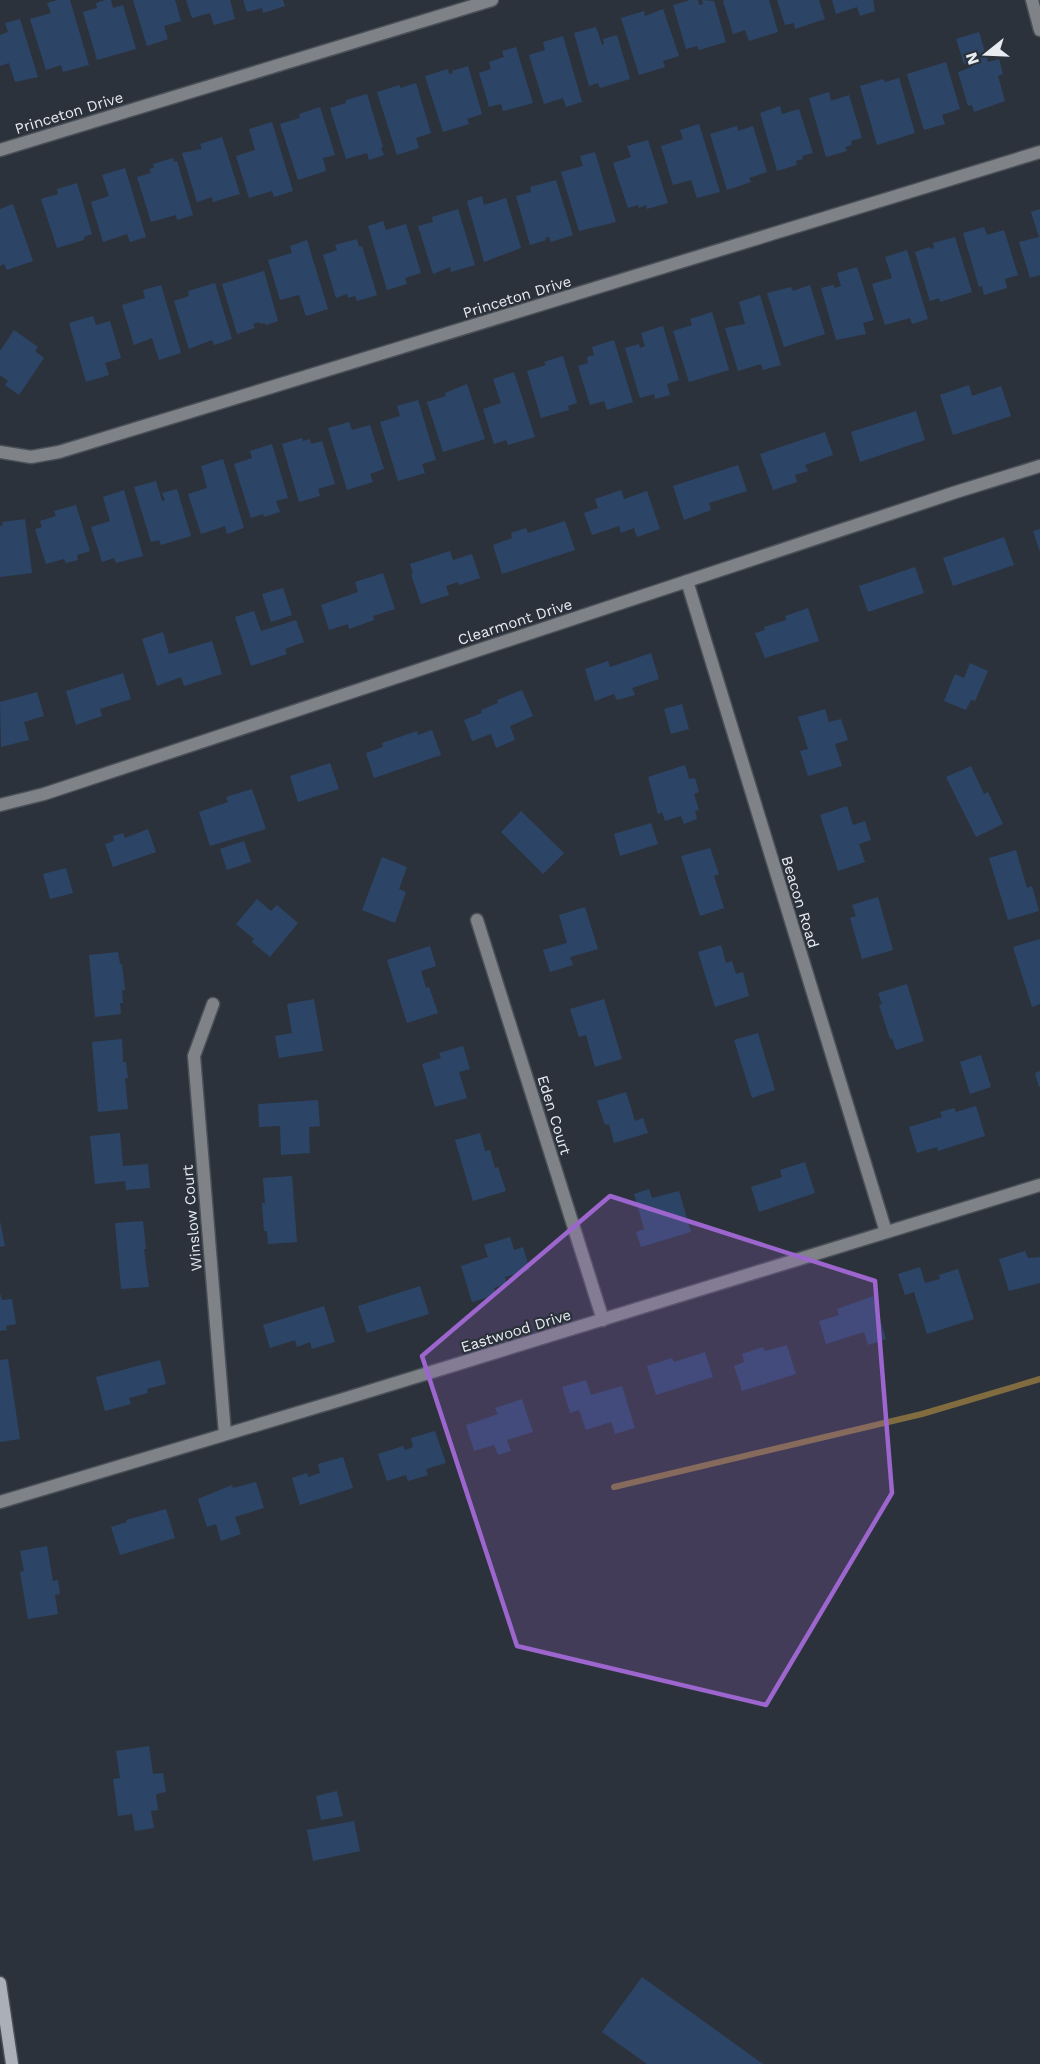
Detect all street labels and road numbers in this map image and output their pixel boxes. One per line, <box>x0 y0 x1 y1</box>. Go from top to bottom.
street label: Princeton Drive <box>13 88 125 138</box>
street label: Princeton Drive <box>461 272 573 322</box>
street label: Clearmont Drive <box>455 595 575 649</box>
street label: Beacon Road <box>777 854 823 950</box>
street label: Eden Court <box>533 1073 575 1158</box>
street label: Winslow Court <box>178 1163 206 1272</box>
street label: Eastwood Drive <box>459 1306 573 1356</box>

